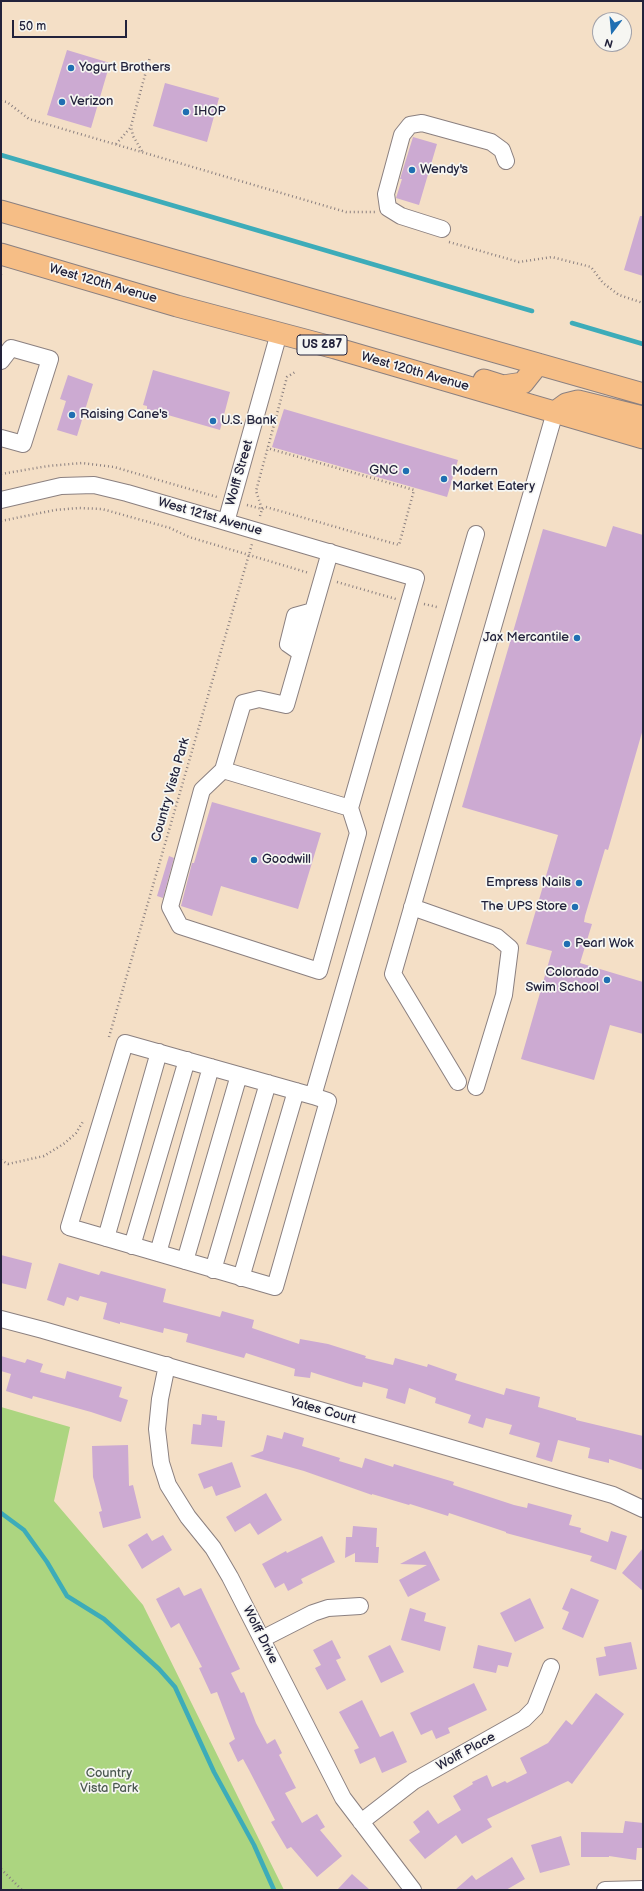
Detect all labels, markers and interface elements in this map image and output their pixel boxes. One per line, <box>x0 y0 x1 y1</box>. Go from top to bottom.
scale bar <box>14 12 129 38</box>
north arrow <box>592 12 632 52</box>
text: 50 m <box>19 19 46 34</box>
text: N <box>603 36 615 50</box>
place label: Yogurt Brothers <box>79 60 171 76</box>
marker: Yogurt Brothers <box>66 63 76 73</box>
place label: Verizon <box>70 94 113 110</box>
marker: Verizon <box>57 97 67 107</box>
place label: IHOP <box>194 104 226 120</box>
marker: IHOP <box>181 107 191 117</box>
place label: Wendy's <box>420 162 468 178</box>
marker: Wendy's <box>407 165 417 175</box>
street label: West 120th Avenue <box>47 261 159 307</box>
road number: US 287 <box>297 335 347 355</box>
street label: West 120th Avenue <box>359 349 471 395</box>
place label: Raising Cane's <box>80 407 168 423</box>
marker: Raising Cane's <box>67 410 77 420</box>
place label: U.S. Bank <box>221 413 276 429</box>
marker: U.S. Bank <box>208 416 218 426</box>
street label: Wolff Street <box>223 438 257 508</box>
place label: GNC <box>369 463 398 479</box>
place label: Modern Market Eatery <box>452 464 535 495</box>
marker: GNC <box>401 466 411 476</box>
marker: Modern Market Eatery <box>439 474 449 484</box>
street label: West 121st Avenue <box>156 495 264 539</box>
place label: Jax Mercantile <box>483 630 569 646</box>
marker: Jax Mercantile <box>572 633 582 643</box>
street label: Country Vista Park <box>149 736 193 844</box>
place label: Goodwill <box>262 852 311 868</box>
marker: Goodwill <box>249 855 259 865</box>
place label: Empress Nails <box>486 875 571 891</box>
marker: Empress Nails <box>574 878 584 888</box>
place label: The UPS Store <box>481 899 567 915</box>
marker: The UPS Store <box>570 902 580 912</box>
place label: Pearl Wok <box>575 936 634 952</box>
marker: Pearl Wok <box>562 939 572 949</box>
place label: Colorado Swim School <box>525 965 599 996</box>
marker: Colorado Swim School <box>602 975 612 985</box>
street label: Yates Court <box>288 1394 358 1428</box>
street label: Wolff Drive <box>239 1604 281 1666</box>
street label: Wolff Place <box>434 1729 498 1775</box>
park label: Country Vista Park <box>80 1766 138 1797</box>

